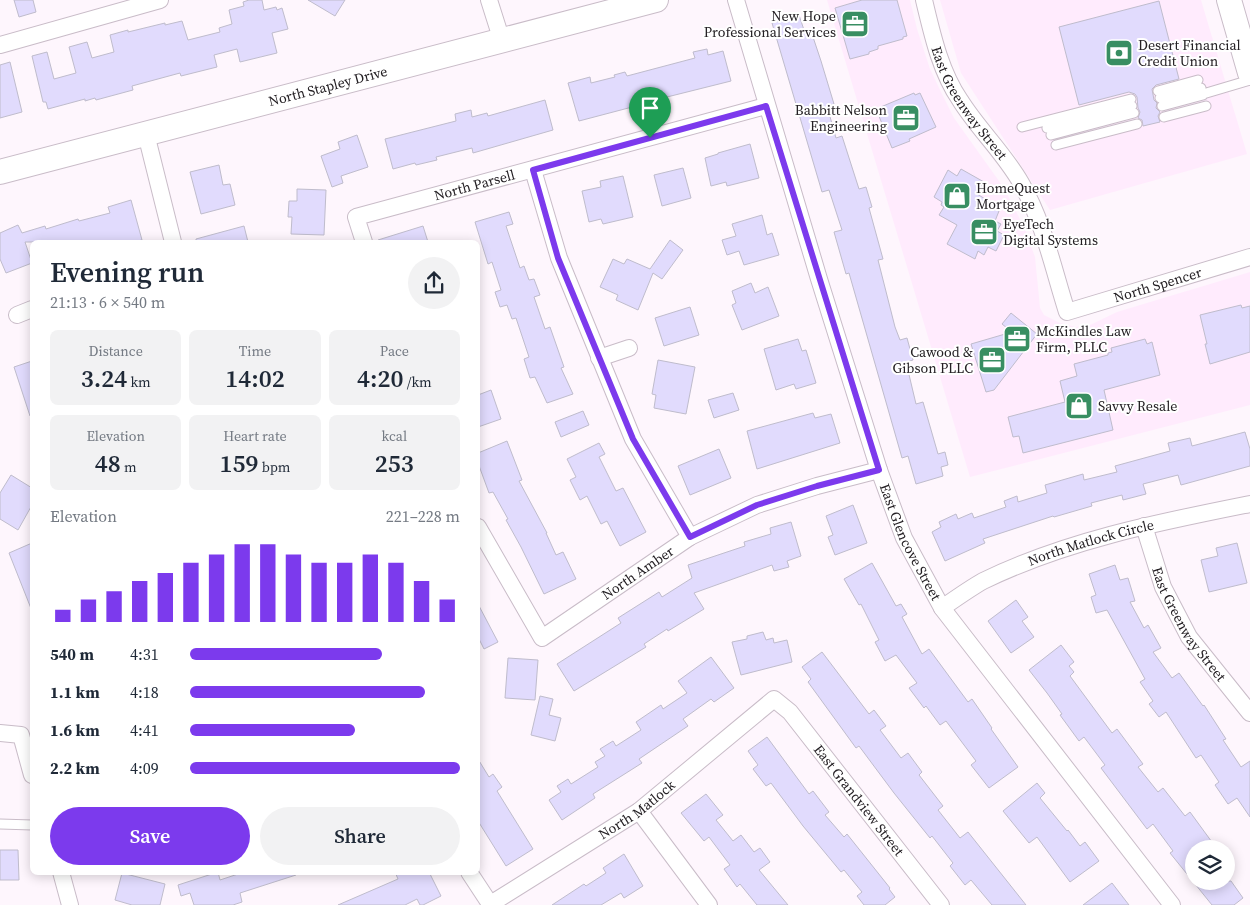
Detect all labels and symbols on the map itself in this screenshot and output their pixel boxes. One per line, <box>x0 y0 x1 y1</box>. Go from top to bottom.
place label: New Hope Professional Services <box>704 6 836 42</box>
office icon: New Hope Professional Services <box>840 9 870 39</box>
place label: Desert Financial Credit Union <box>1138 35 1241 71</box>
bank icon: Desert Financial Credit Union <box>1104 38 1134 68</box>
street label: East Greenway Street <box>926 44 1012 164</box>
street label: North Stapley Drive <box>266 61 390 111</box>
pin <box>629 87 671 138</box>
place label: Babbitt Nelson Engineering <box>795 100 888 136</box>
office icon: Babbitt Nelson Engineering <box>891 103 921 133</box>
street label: North Parsell <box>432 164 517 205</box>
place label: HomeQuest Mortgage <box>976 178 1050 214</box>
shop icon: HomeQuest Mortgage <box>942 181 972 211</box>
place label: EyeTech Digital Systems <box>1003 214 1098 250</box>
office icon: EyeTech Digital Systems <box>969 217 999 247</box>
street label: North Spencer <box>1111 262 1204 307</box>
place label: McKindles Law Firm, PLLC <box>1036 321 1132 357</box>
office icon: McKindles Law Firm, PLLC <box>1002 324 1032 354</box>
place label: Cawood & Gibson PLLC <box>893 342 973 378</box>
office icon: Cawood & Gibson PLLC <box>977 345 1007 375</box>
shop icon: Savvy Resale <box>1064 391 1094 421</box>
place label: Savvy Resale <box>1098 396 1177 416</box>
street label: East Glencove Street <box>875 481 946 604</box>
street label: North Matlock Circle <box>1025 514 1156 571</box>
street label: North Amber <box>598 541 678 604</box>
street label: East Greenway Street <box>1147 564 1231 686</box>
street label: East Grandview Street <box>809 740 909 861</box>
street label: North Matlock <box>594 775 680 844</box>

